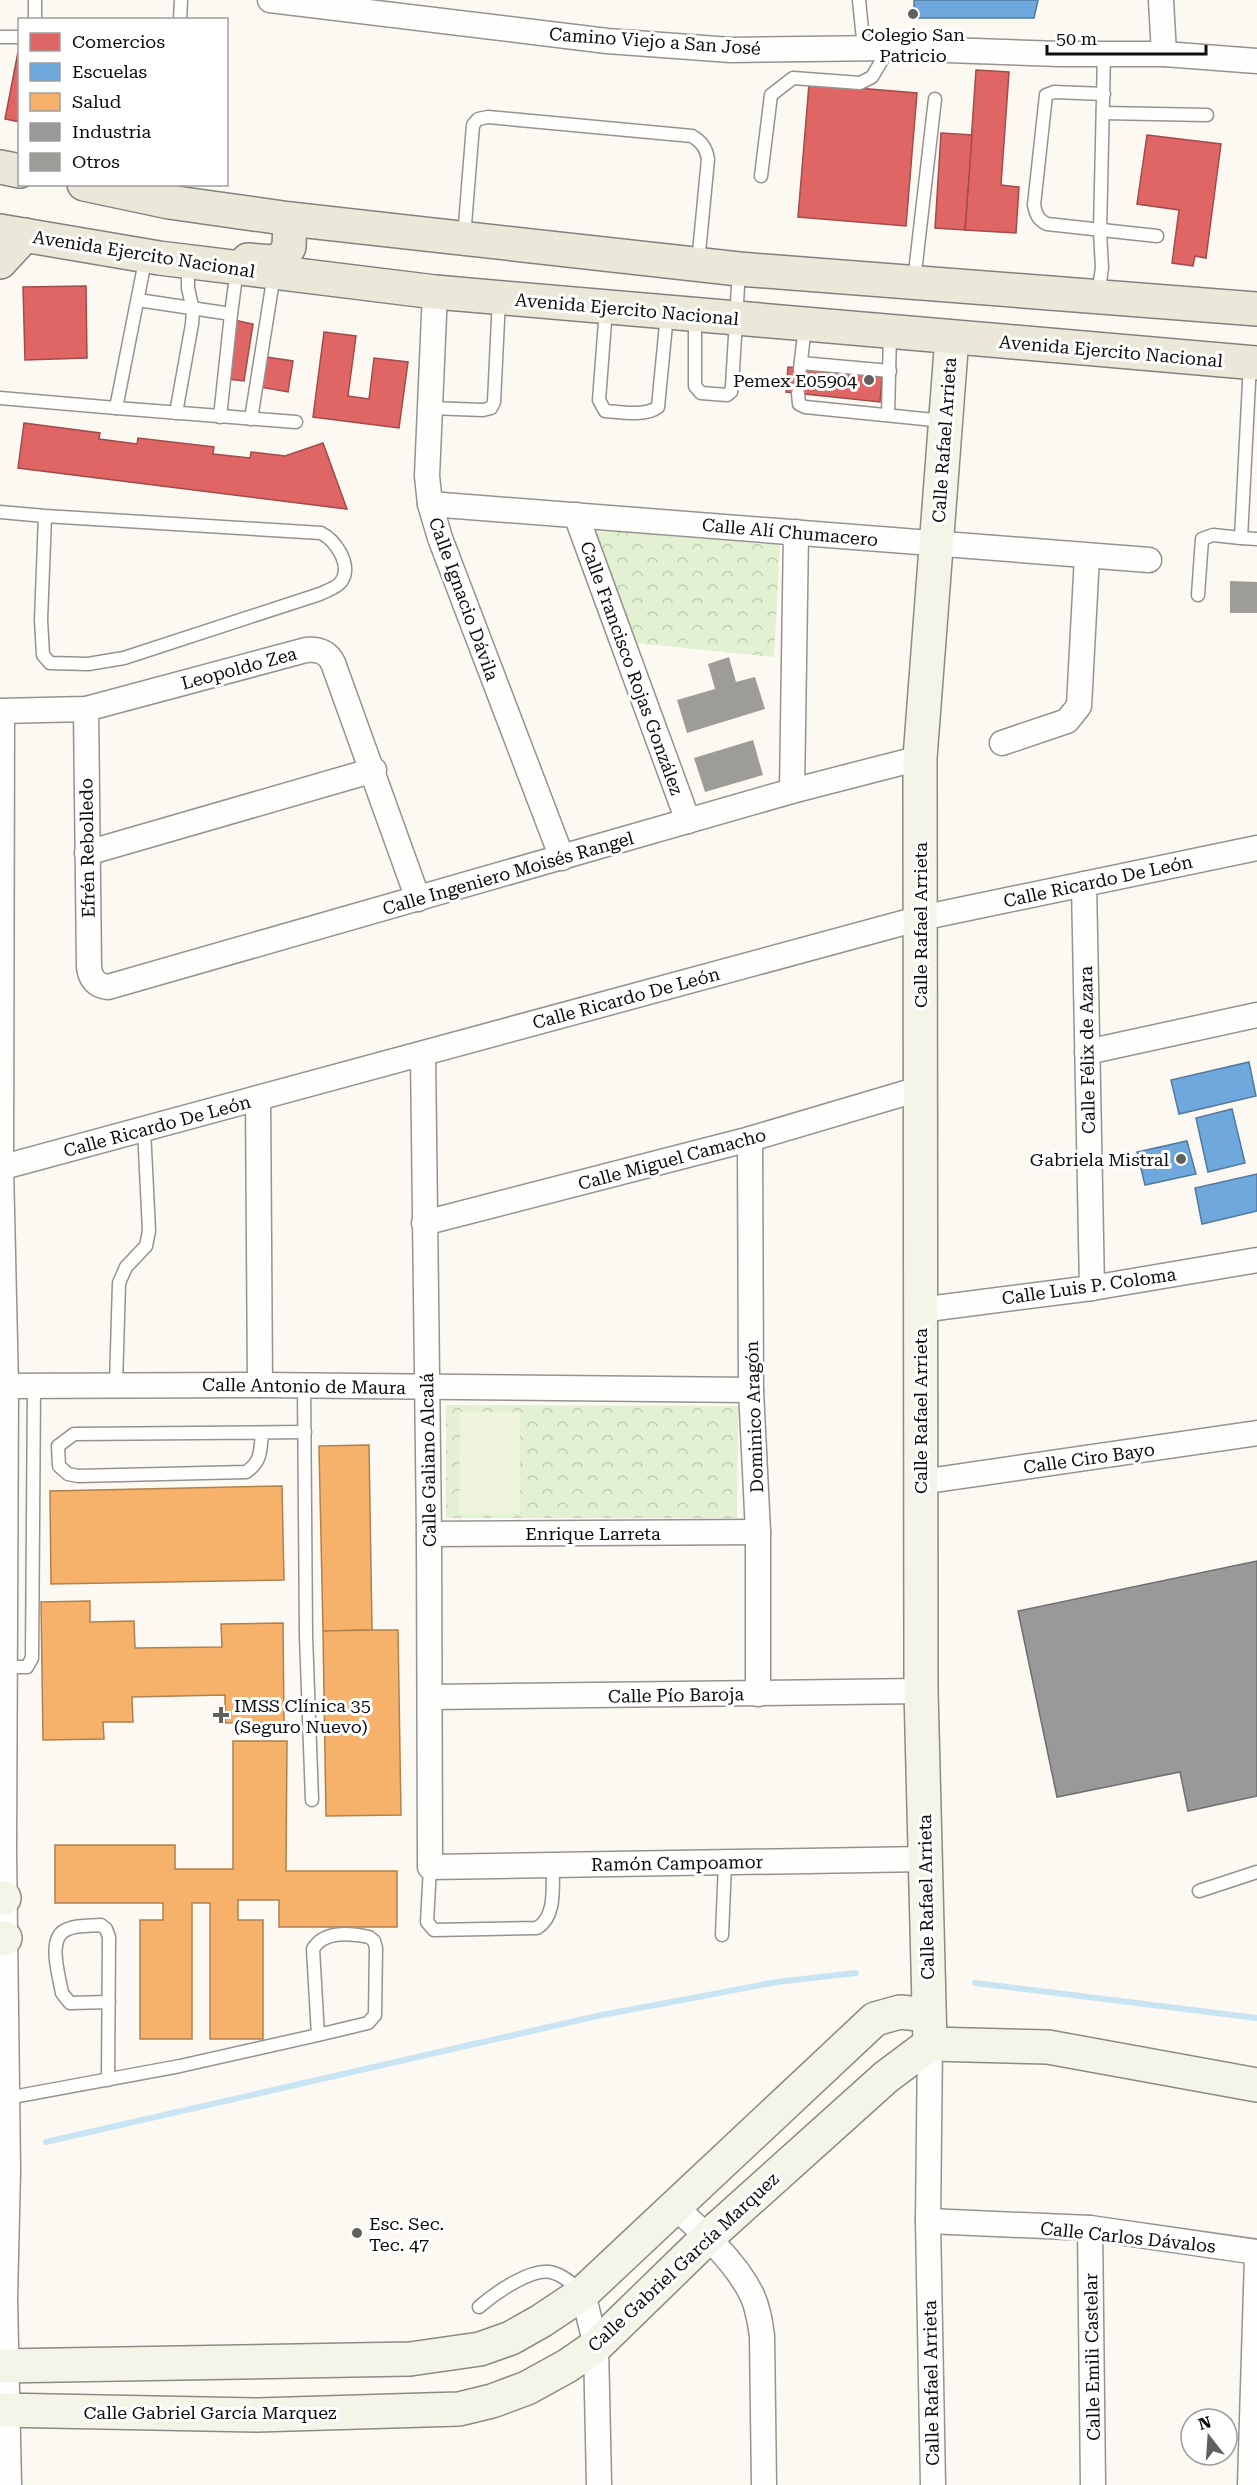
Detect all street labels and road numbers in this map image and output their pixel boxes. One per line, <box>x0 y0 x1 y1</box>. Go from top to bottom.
street label: Camino Viejo a San José <box>549 23 762 59</box>
street label: Avenida Ejercito Nacional <box>31 226 257 282</box>
street label: Avenida Ejercito Nacional <box>514 289 740 329</box>
street label: Avenida Ejercito Nacional <box>998 331 1224 371</box>
street label: Calle Rafael Arrieta <box>928 356 960 523</box>
street label: Calle Ignacio Dávila <box>425 514 503 684</box>
street label: Calle Alí Chumacero <box>701 514 879 550</box>
street label: Calle Francisco Rojas González <box>576 539 688 798</box>
street label: Leopoldo Zea <box>179 642 299 694</box>
street label: Efrén Rebolledo <box>75 778 99 918</box>
street label: Calle Ingeniero Moisés Rangel <box>380 827 636 919</box>
street label: Calle Rafael Arrieta <box>910 842 931 1008</box>
street label: Calle Ricardo De León <box>1001 851 1195 911</box>
street label: Calle Ricardo De León <box>530 963 722 1033</box>
street label: Calle Félix de Azara <box>1075 966 1099 1134</box>
street label: Calle Ricardo De León <box>61 1091 253 1161</box>
street label: Calle Miguel Camacho <box>576 1124 768 1194</box>
street label: Calle Luis P. Coloma <box>1000 1263 1178 1309</box>
street label: Calle Rafael Arrieta <box>910 1328 931 1494</box>
street label: Dominico Aragón <box>741 1340 767 1493</box>
street label: Calle Galiano Alcalá <box>416 1373 440 1547</box>
street label: Calle Antonio de Maura <box>202 1374 406 1398</box>
street label: Calle Ciro Bayo <box>1022 1438 1156 1478</box>
street label: Enrique Larreta <box>525 1523 661 1544</box>
street label: Calle Pío Baroja <box>608 1683 745 1707</box>
street label: Calle Rafael Arrieta <box>914 1814 938 1980</box>
street label: Ramón Campoamor <box>591 1851 763 1875</box>
street label: Calle Gabriel García Marquez <box>583 2168 783 2356</box>
street label: Calle Carlos Dávalos <box>1039 2217 1217 2257</box>
street label: Calle Emili Castelar <box>1080 2273 1104 2441</box>
street label: Calle Rafael Arrieta <box>919 2300 943 2466</box>
street label: Calle Gabriel García Marquez <box>83 2402 337 2423</box>

